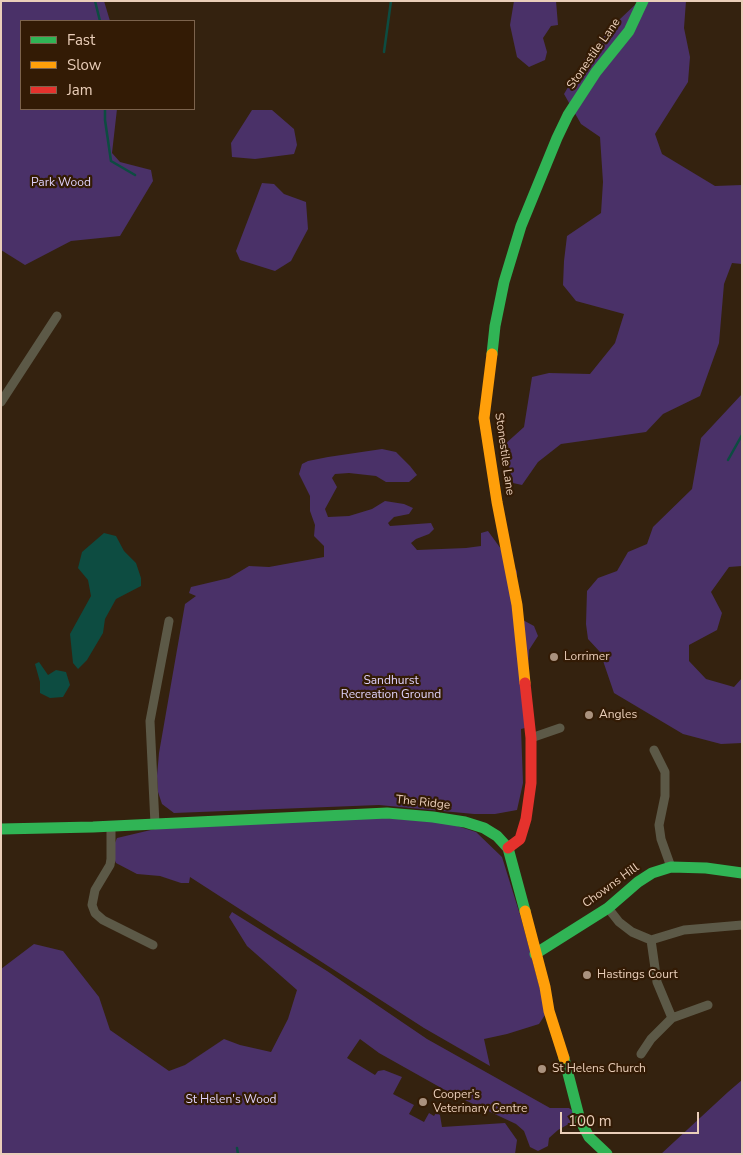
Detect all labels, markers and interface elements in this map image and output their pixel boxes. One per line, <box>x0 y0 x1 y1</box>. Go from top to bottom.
street label: Stonestile Lane <box>564 16 624 92</box>
legend <box>20 20 195 110</box>
text: Fast <box>67 30 95 50</box>
text: Slow <box>67 55 101 75</box>
text: Jam <box>67 80 93 100</box>
park label: Park Wood <box>31 176 91 190</box>
street label: Stonestile Lane <box>491 412 517 496</box>
place label: Lorrimer <box>564 650 609 664</box>
marker: Lorrimer <box>548 651 560 663</box>
park label: Sandhurst Recreation Ground <box>341 674 441 702</box>
place label: Angles <box>599 708 637 722</box>
marker: Angles <box>583 709 595 721</box>
street label: The Ridge <box>395 793 451 813</box>
street label: Chowns Hill <box>580 861 642 911</box>
place label: Hastings Court <box>597 968 678 982</box>
marker: Hastings Court <box>581 969 593 981</box>
place label: St Helens Church <box>552 1062 646 1076</box>
marker: St Helens Church <box>536 1063 548 1075</box>
place label: Cooper's Veterinary Centre <box>433 1088 527 1116</box>
park label: St Helen's Wood <box>185 1093 277 1107</box>
marker: Cooper's Veterinary Centre <box>417 1096 429 1108</box>
scale bar <box>563 1102 702 1134</box>
text: 100 m <box>568 1111 612 1131</box>

